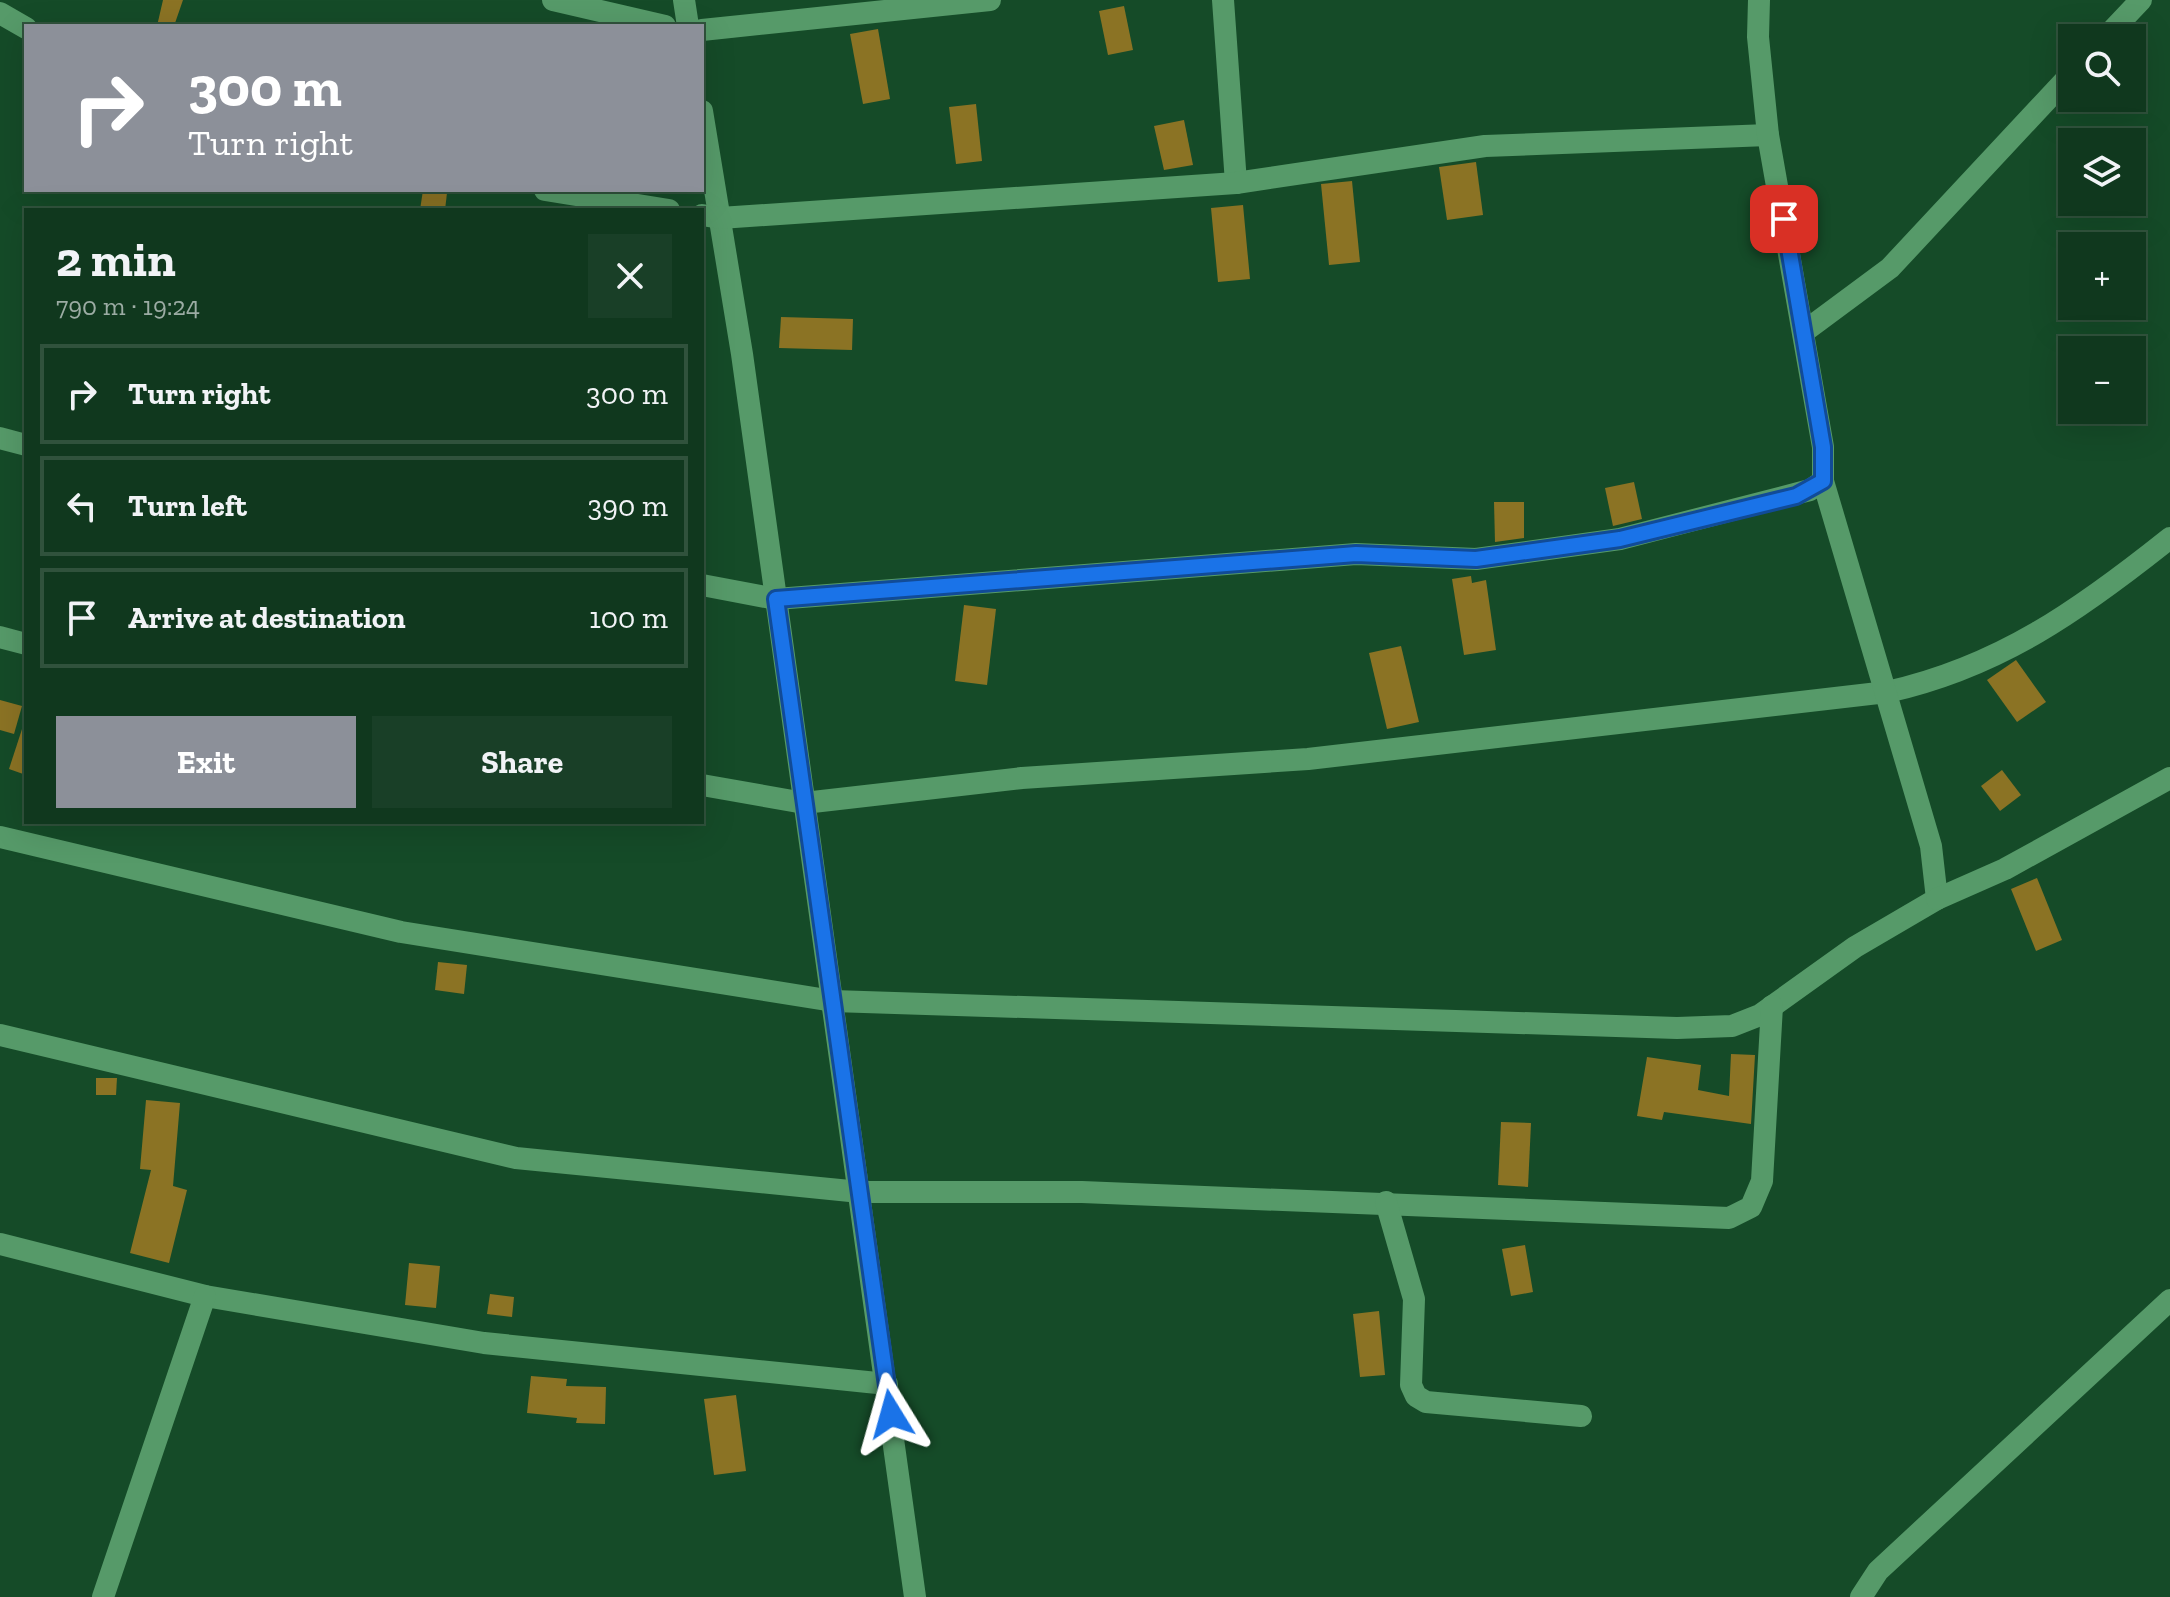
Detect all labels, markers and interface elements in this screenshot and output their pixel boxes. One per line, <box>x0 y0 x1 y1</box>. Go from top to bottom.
map controls <box>2058 24 2146 424</box>
button: search <box>2058 24 2146 112</box>
text: 300 m <box>188 53 342 120</box>
icon: right <box>56 56 160 160</box>
text: Turn right <box>188 121 353 164</box>
button: layers <box>2058 128 2146 216</box>
pin <box>1750 185 1818 253</box>
icon: arrive <box>1762 197 1806 241</box>
text: 2 min <box>56 231 176 288</box>
button: + <box>2058 232 2146 320</box>
button: close <box>588 234 672 318</box>
text: 790 m · 19:24 <box>56 290 200 322</box>
button: − <box>2058 336 2146 424</box>
icon: right <box>60 372 104 416</box>
text: Turn right <box>128 376 270 412</box>
text: 300 m <box>586 376 668 412</box>
icon: left <box>60 484 104 528</box>
text: Turn left <box>128 488 247 524</box>
text: 390 m <box>587 488 668 524</box>
icon: arrive <box>60 596 104 640</box>
text: Arrive at destination <box>128 600 405 636</box>
text: 100 m <box>589 600 668 636</box>
button: Exit <box>56 716 356 808</box>
button: Share <box>372 716 672 808</box>
position arrow <box>849 1372 933 1456</box>

